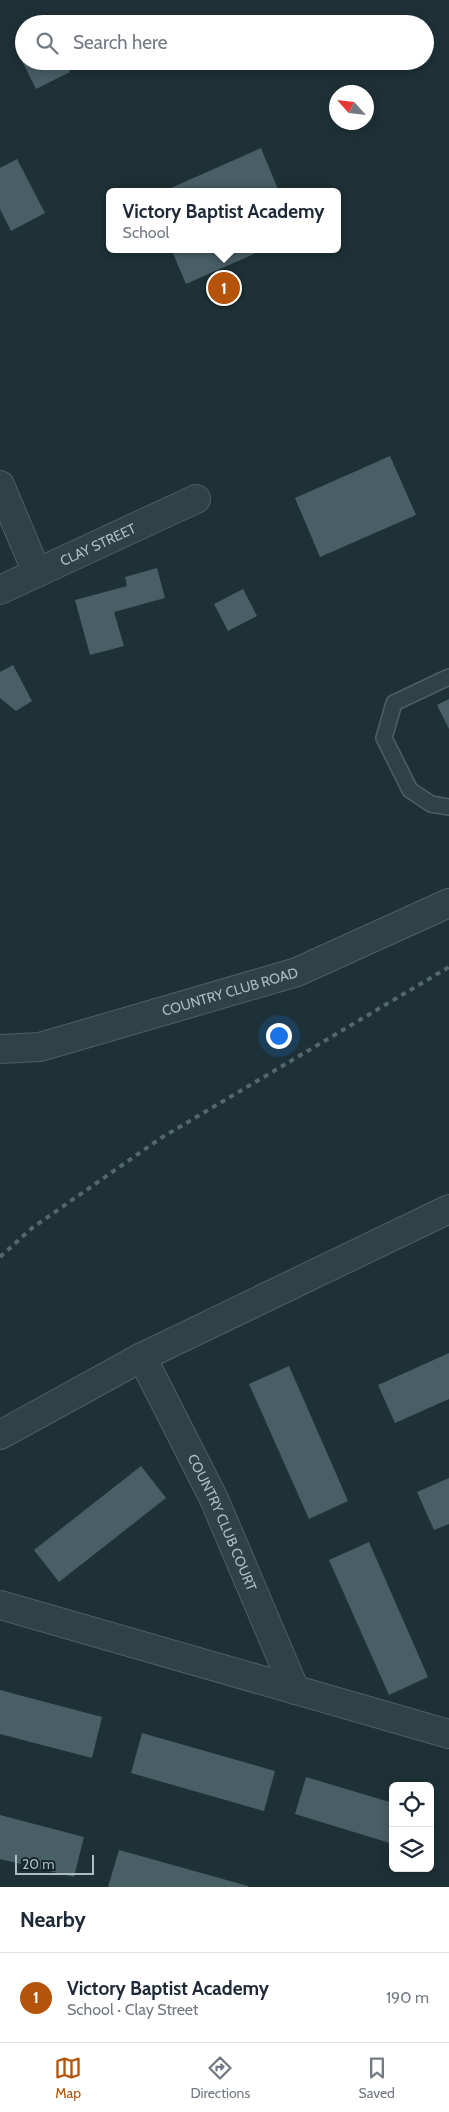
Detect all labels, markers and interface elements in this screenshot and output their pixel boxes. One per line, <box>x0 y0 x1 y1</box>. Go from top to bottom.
search box <box>15 15 434 70</box>
icon: search <box>33 29 61 57</box>
text: Search here <box>73 31 167 54</box>
north arrow <box>329 85 374 130</box>
popup <box>106 188 341 253</box>
text: Victory Baptist Academy <box>123 200 324 223</box>
text: School <box>123 223 169 242</box>
pin: 1 <box>208 269 240 307</box>
street label: CLAY STREET <box>57 519 139 570</box>
street label: COUNTRY CLUB ROAD <box>160 963 300 1020</box>
your location <box>266 1023 292 1049</box>
street label: COUNTRY CLUB COURT <box>184 1451 261 1594</box>
map controls <box>389 1782 434 1872</box>
button: locate <box>389 1782 434 1827</box>
button: layers <box>389 1827 434 1872</box>
scale bar <box>15 1852 94 1875</box>
text: 20 m <box>22 1855 55 1873</box>
text: Nearby <box>20 1907 86 1932</box>
text: Victory Baptist Academy <box>67 1977 269 2000</box>
text: 1 <box>33 1988 39 2007</box>
text: 190 m <box>386 1988 429 2007</box>
text: School · Clay Street <box>67 2000 198 2019</box>
tab: Map <box>54 2054 82 2102</box>
tab: Directions <box>190 2054 250 2102</box>
tab: Saved <box>358 2054 395 2102</box>

